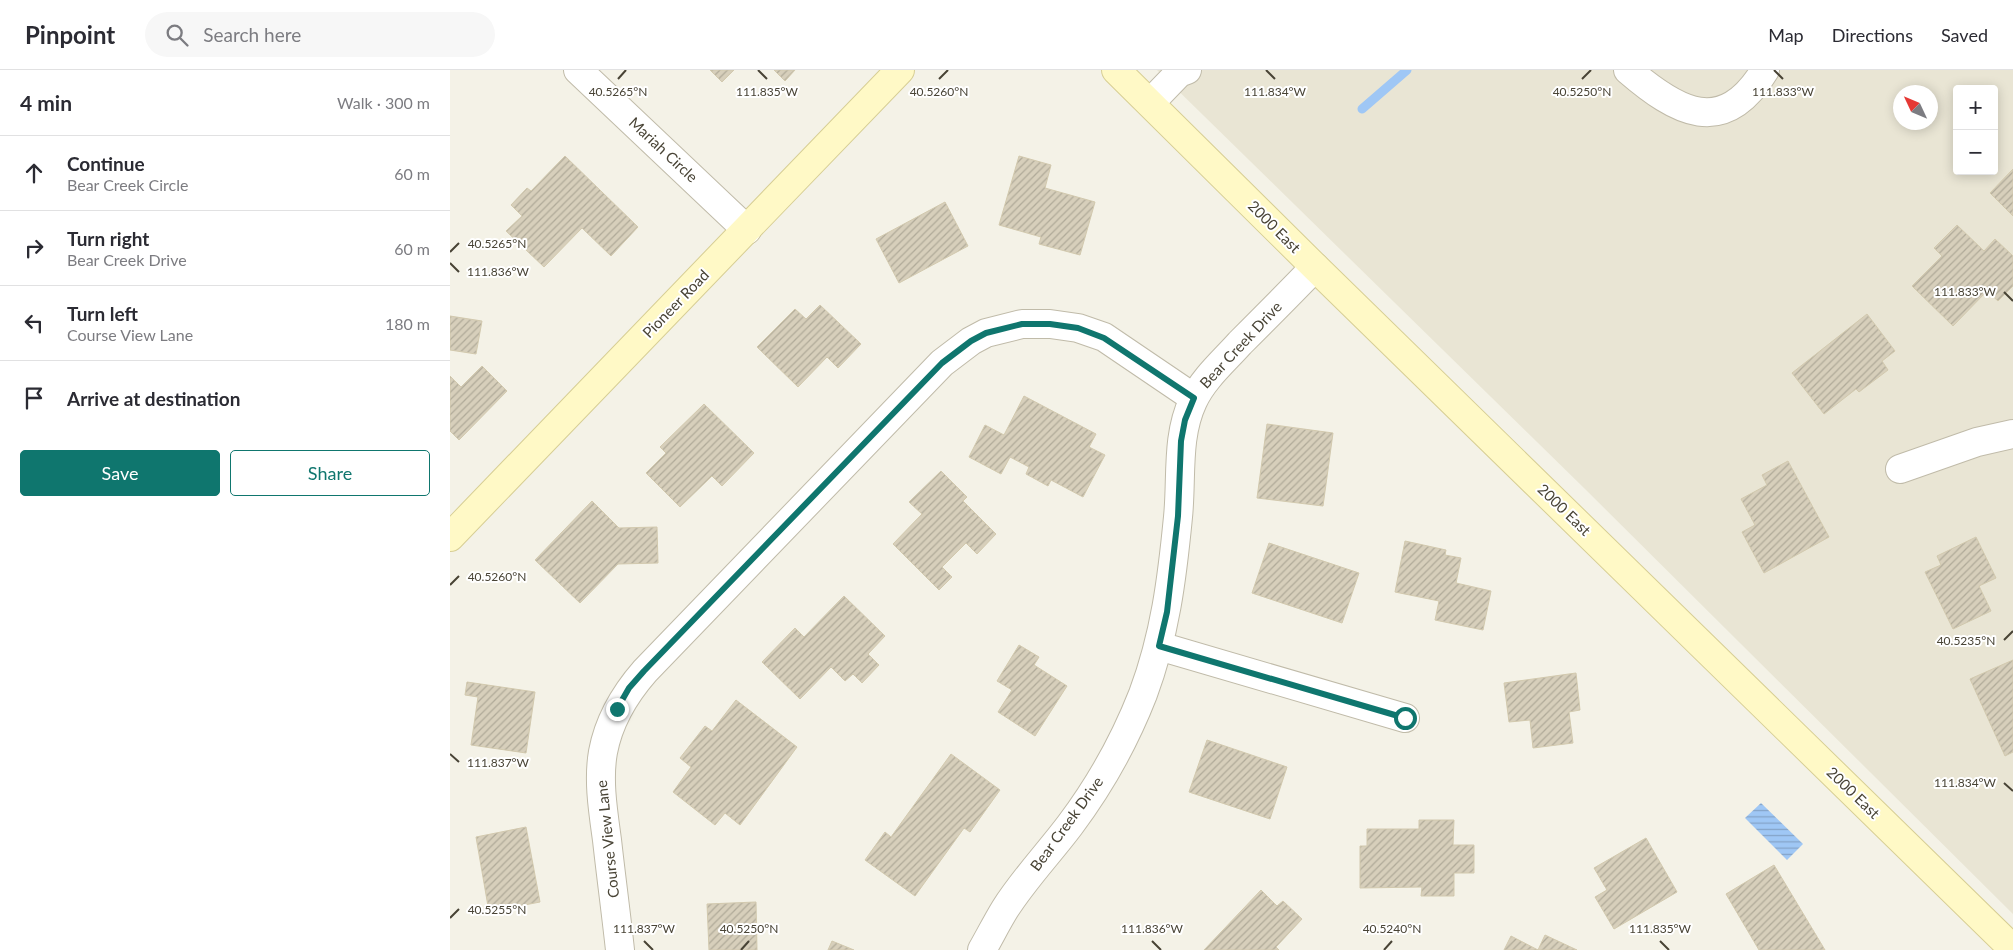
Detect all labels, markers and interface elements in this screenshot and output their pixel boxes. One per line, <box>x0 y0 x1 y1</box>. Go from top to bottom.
search box <box>145 12 495 57</box>
text: Pinpoint <box>25 20 115 49</box>
icon: search <box>163 21 191 49</box>
text: Search here <box>203 23 301 46</box>
text: Map <box>1768 24 1804 46</box>
text: Directions <box>1832 24 1913 46</box>
text: Saved <box>1941 24 1988 46</box>
text: 40.5265°N <box>589 84 647 99</box>
text: 111.835°W <box>736 84 799 99</box>
text: 40.5260°N <box>910 84 968 99</box>
text: 111.834°W <box>1244 84 1307 99</box>
text: 40.5250°N <box>1553 84 1611 99</box>
text: 111.833°W <box>1752 84 1815 99</box>
north arrow <box>1893 85 1938 130</box>
map controls <box>1953 85 1998 175</box>
button: + <box>1953 85 1998 130</box>
text: 4 min <box>20 90 72 115</box>
text: Walk · 300 m <box>337 93 430 112</box>
street label: Mariah Circle <box>626 113 702 186</box>
button: − <box>1953 130 1998 175</box>
text: Continue <box>67 152 145 175</box>
icon: ahead <box>20 159 48 187</box>
text: 60 m <box>394 164 430 183</box>
text: Bear Creek Circle <box>67 175 188 194</box>
street label: 2000 East <box>1245 196 1305 257</box>
text: Turn right <box>67 227 149 250</box>
icon: right <box>20 234 48 262</box>
text: 40.5265°N <box>468 236 526 251</box>
text: 60 m <box>394 239 430 258</box>
text: Bear Creek Drive <box>67 250 187 269</box>
text: 111.836°W <box>467 264 530 279</box>
street label: Pioneer Road <box>638 266 712 341</box>
text: 111.833°W <box>1934 284 1997 299</box>
street label: Bear Creek Drive <box>1195 297 1285 391</box>
text: Turn left <box>67 302 138 325</box>
icon: left <box>20 309 48 337</box>
text: 180 m <box>385 314 430 333</box>
text: Course View Lane <box>67 325 193 344</box>
icon: arrive <box>20 384 48 412</box>
text: Arrive at destination <box>67 387 240 410</box>
button: Save <box>20 450 220 496</box>
button: Share <box>230 450 430 496</box>
street label: 2000 East <box>1535 480 1595 539</box>
text: 40.5260°N <box>468 569 526 584</box>
text: 40.5235°N <box>1937 633 1995 648</box>
route end <box>606 698 629 721</box>
route start <box>1394 707 1417 730</box>
text: 111.837°W <box>467 755 530 770</box>
street label: 2000 East <box>1824 763 1884 822</box>
street label: Bear Creek Drive <box>1026 773 1106 874</box>
text: 111.834°W <box>1934 775 1997 790</box>
street label: Course View Lane <box>592 779 622 899</box>
text: 40.5255°N <box>468 902 526 917</box>
text: 111.837°W <box>613 921 676 936</box>
text: 40.5250°N <box>720 921 778 936</box>
text: 111.836°W <box>1121 921 1184 936</box>
text: 40.5240°N <box>1363 921 1421 936</box>
text: 111.835°W <box>1629 921 1692 936</box>

